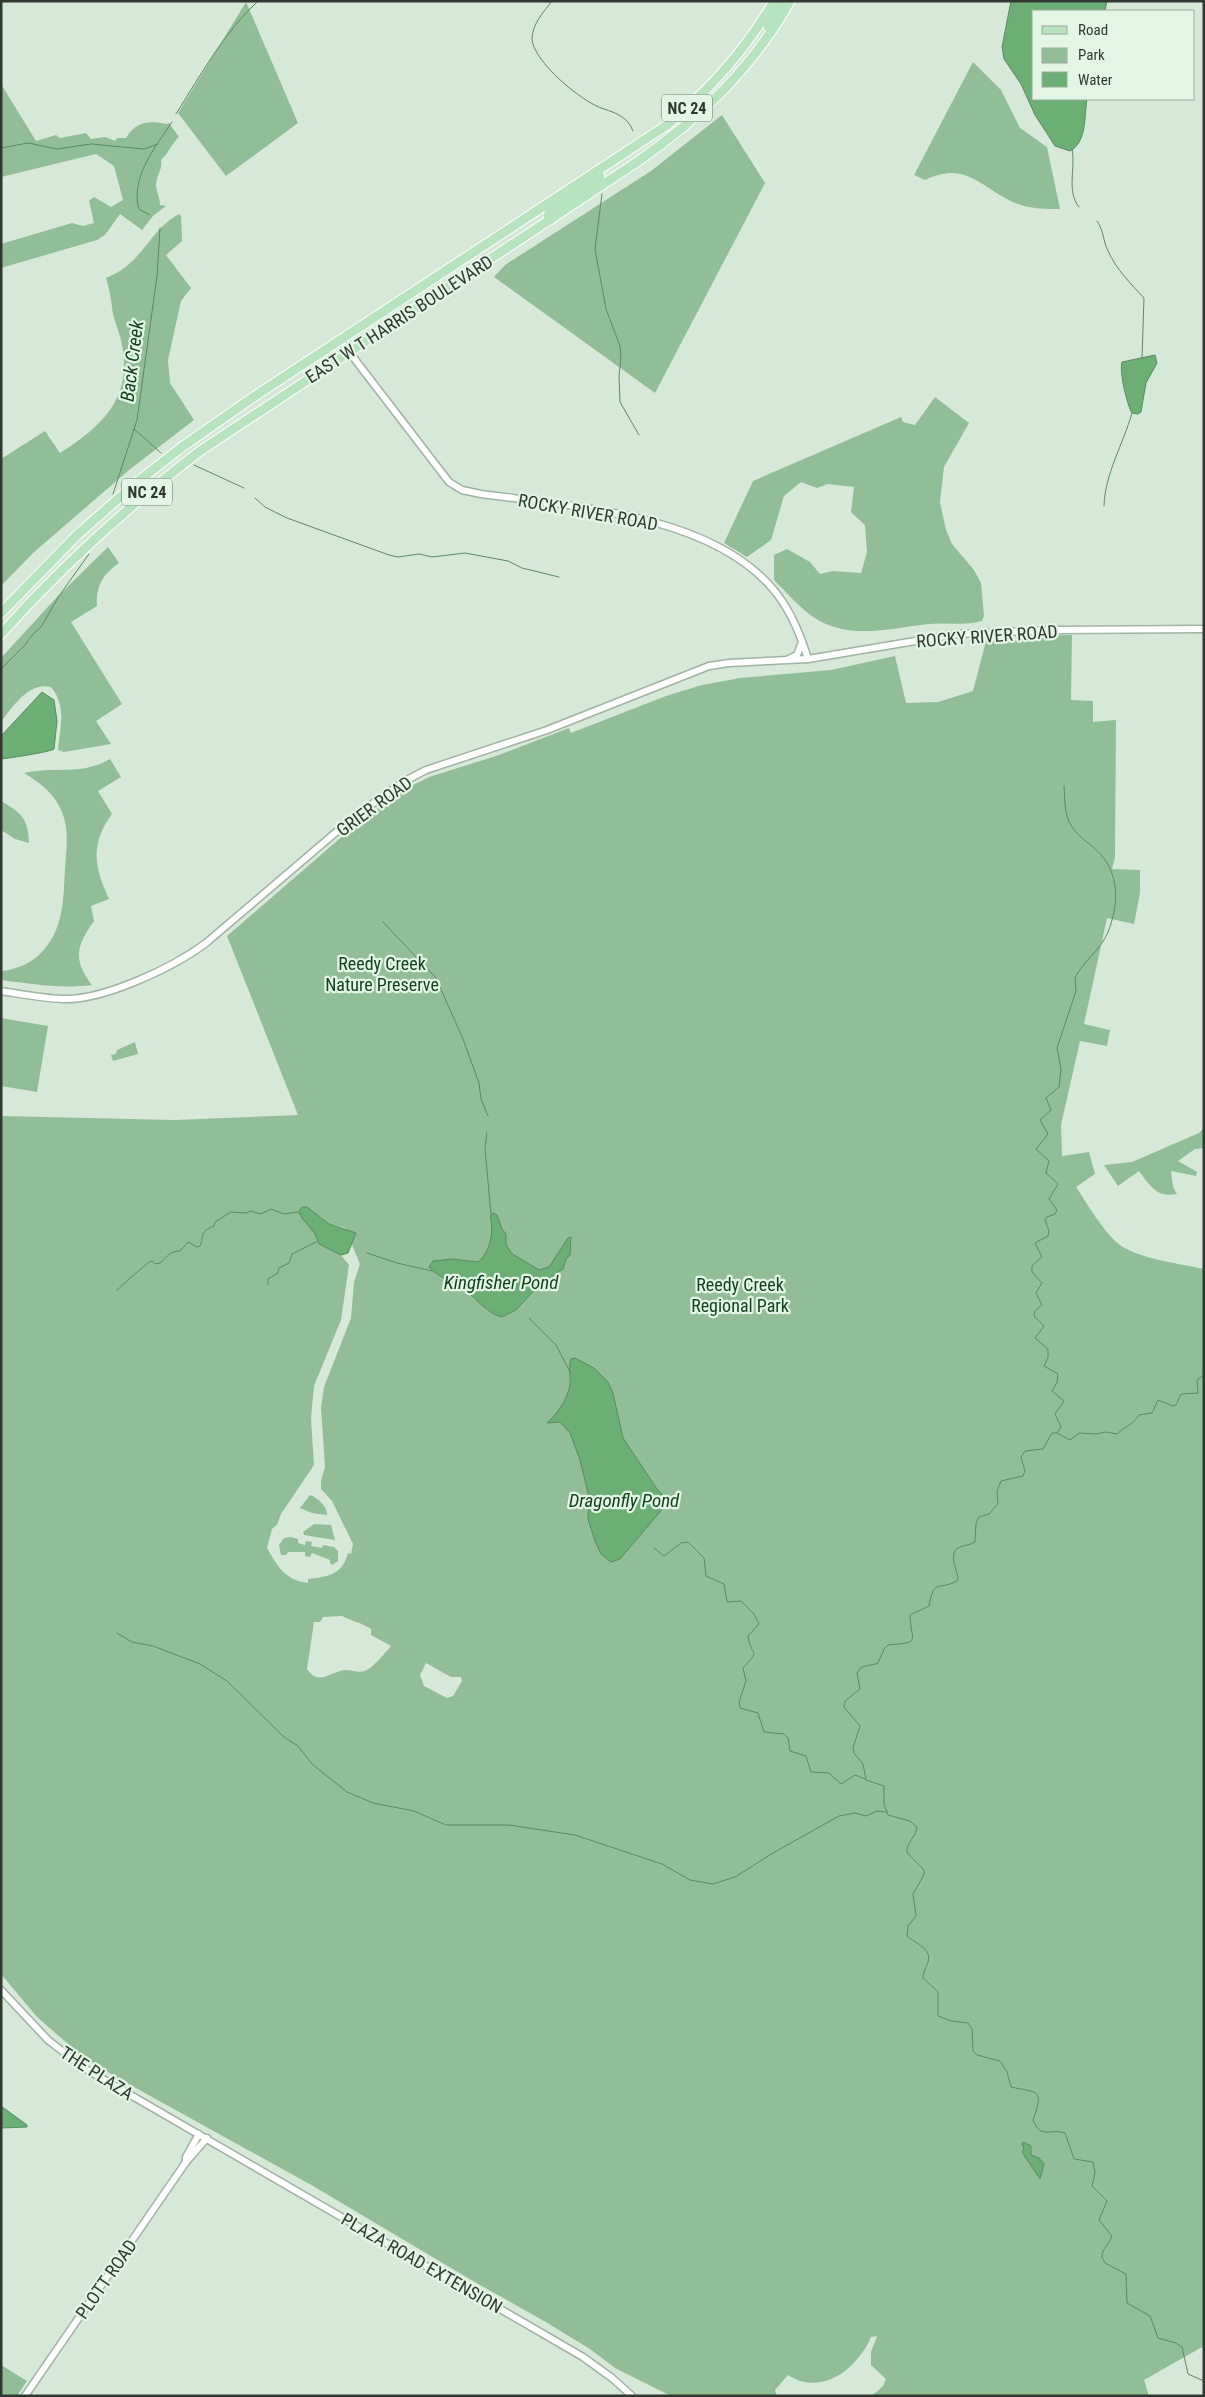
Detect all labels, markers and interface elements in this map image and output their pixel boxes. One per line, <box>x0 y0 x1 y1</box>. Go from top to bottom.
legend <box>1032 10 1195 100</box>
text: Road <box>1078 21 1108 39</box>
text: Park <box>1078 46 1105 64</box>
text: Water <box>1078 71 1113 89</box>
road number: NC 24 <box>662 95 712 122</box>
street label: EAST W T HARRIS BOULEVARD <box>301 251 497 387</box>
water label: Back Creek <box>116 318 148 403</box>
road number: NC 24 <box>122 478 172 506</box>
street label: ROCKY RIVER ROAD <box>516 489 660 535</box>
street label: ROCKY RIVER ROAD <box>916 621 1058 651</box>
street label: GRIER ROAD <box>332 772 416 840</box>
park label: Reedy Creek Nature Preserve <box>325 953 439 995</box>
water label: Kingfisher Pond <box>444 1271 559 1294</box>
park label: Reedy Creek Regional Park <box>691 1274 789 1316</box>
water label: Dragonfly Pond <box>569 1489 680 1512</box>
street label: THE PLAZA <box>57 2042 138 2105</box>
street label: PLAZA ROAD EXTENSION <box>338 2208 506 2318</box>
street label: PLOTT ROAD <box>71 2235 141 2323</box>

